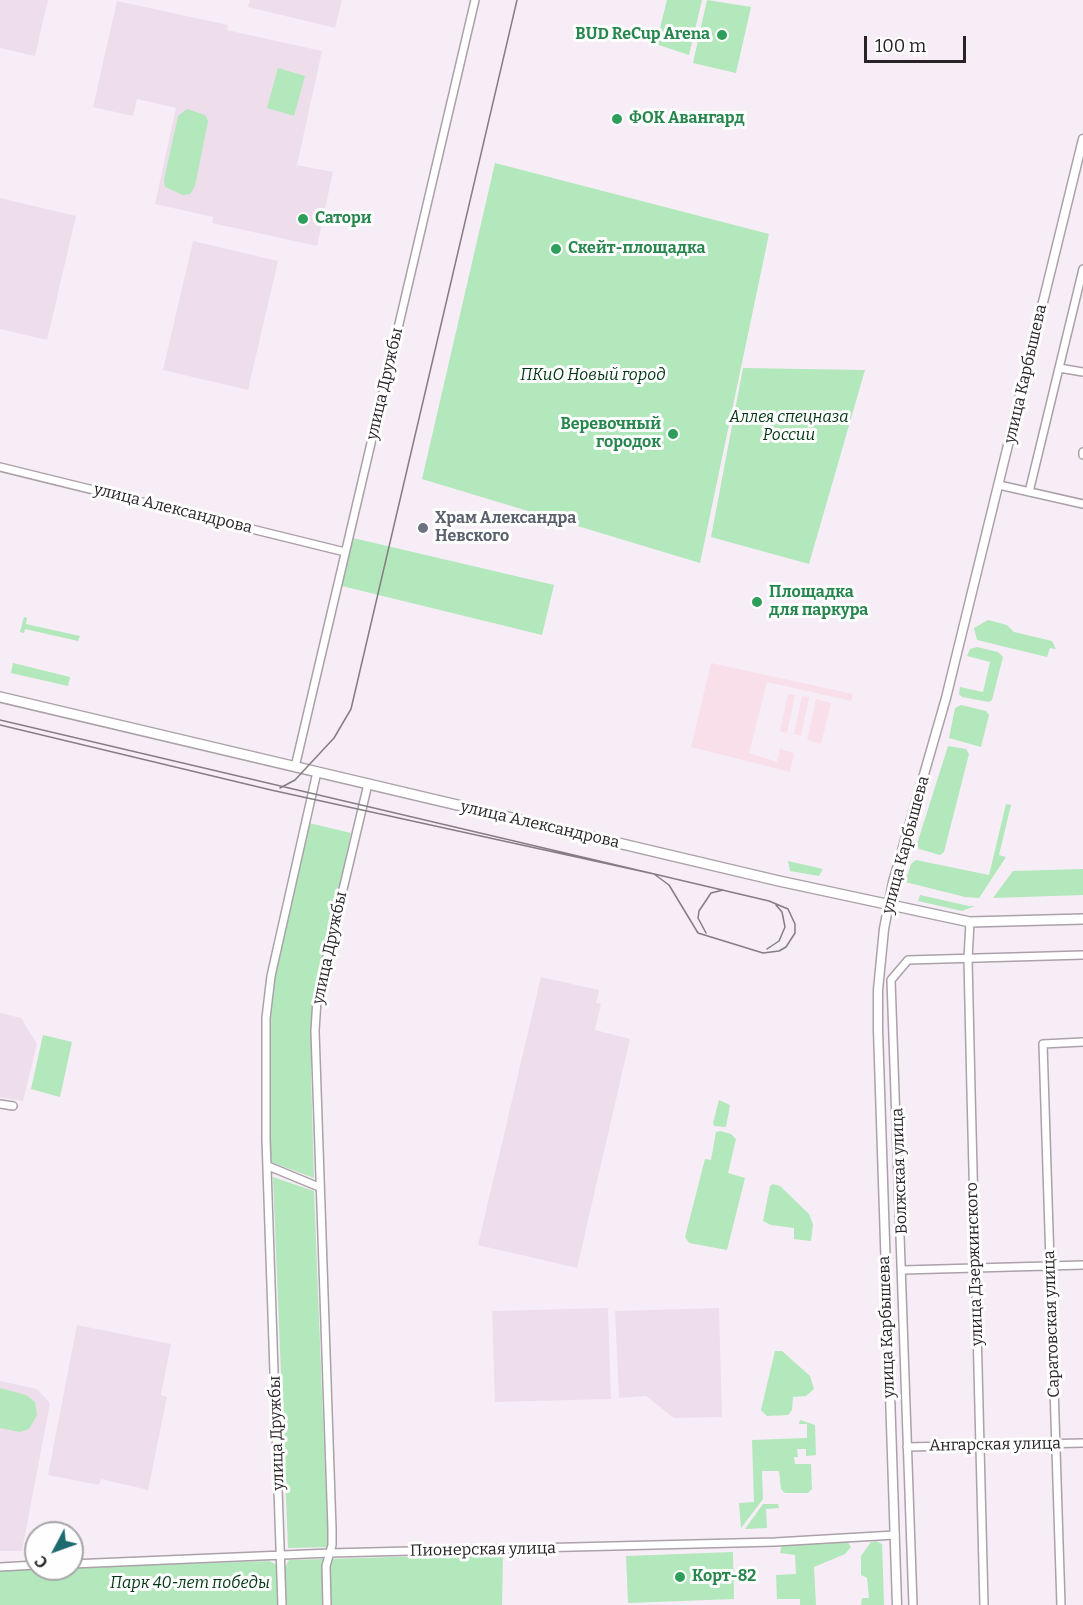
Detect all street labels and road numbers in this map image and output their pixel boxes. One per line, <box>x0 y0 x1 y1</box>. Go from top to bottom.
street label: улица Карбышева <box>1001 303 1051 445</box>
street label: улица Дружбы <box>363 326 407 442</box>
street label: улица Александрова <box>92 480 254 538</box>
street label: улица Карбышева <box>878 774 934 916</box>
street label: улица Александрова <box>459 797 621 853</box>
street label: улица Дружбы <box>309 890 351 1006</box>
street label: Волжская улица <box>888 1107 912 1235</box>
street label: улица Дзержинского <box>963 1182 987 1346</box>
street label: Саратовская улица <box>1040 1250 1064 1398</box>
street label: улица Карбышева <box>875 1256 899 1398</box>
street label: улица Дружбы <box>265 1375 289 1491</box>
street label: Ангарская улица <box>929 1434 1061 1456</box>
street label: Пионерская улица <box>410 1539 556 1561</box>

